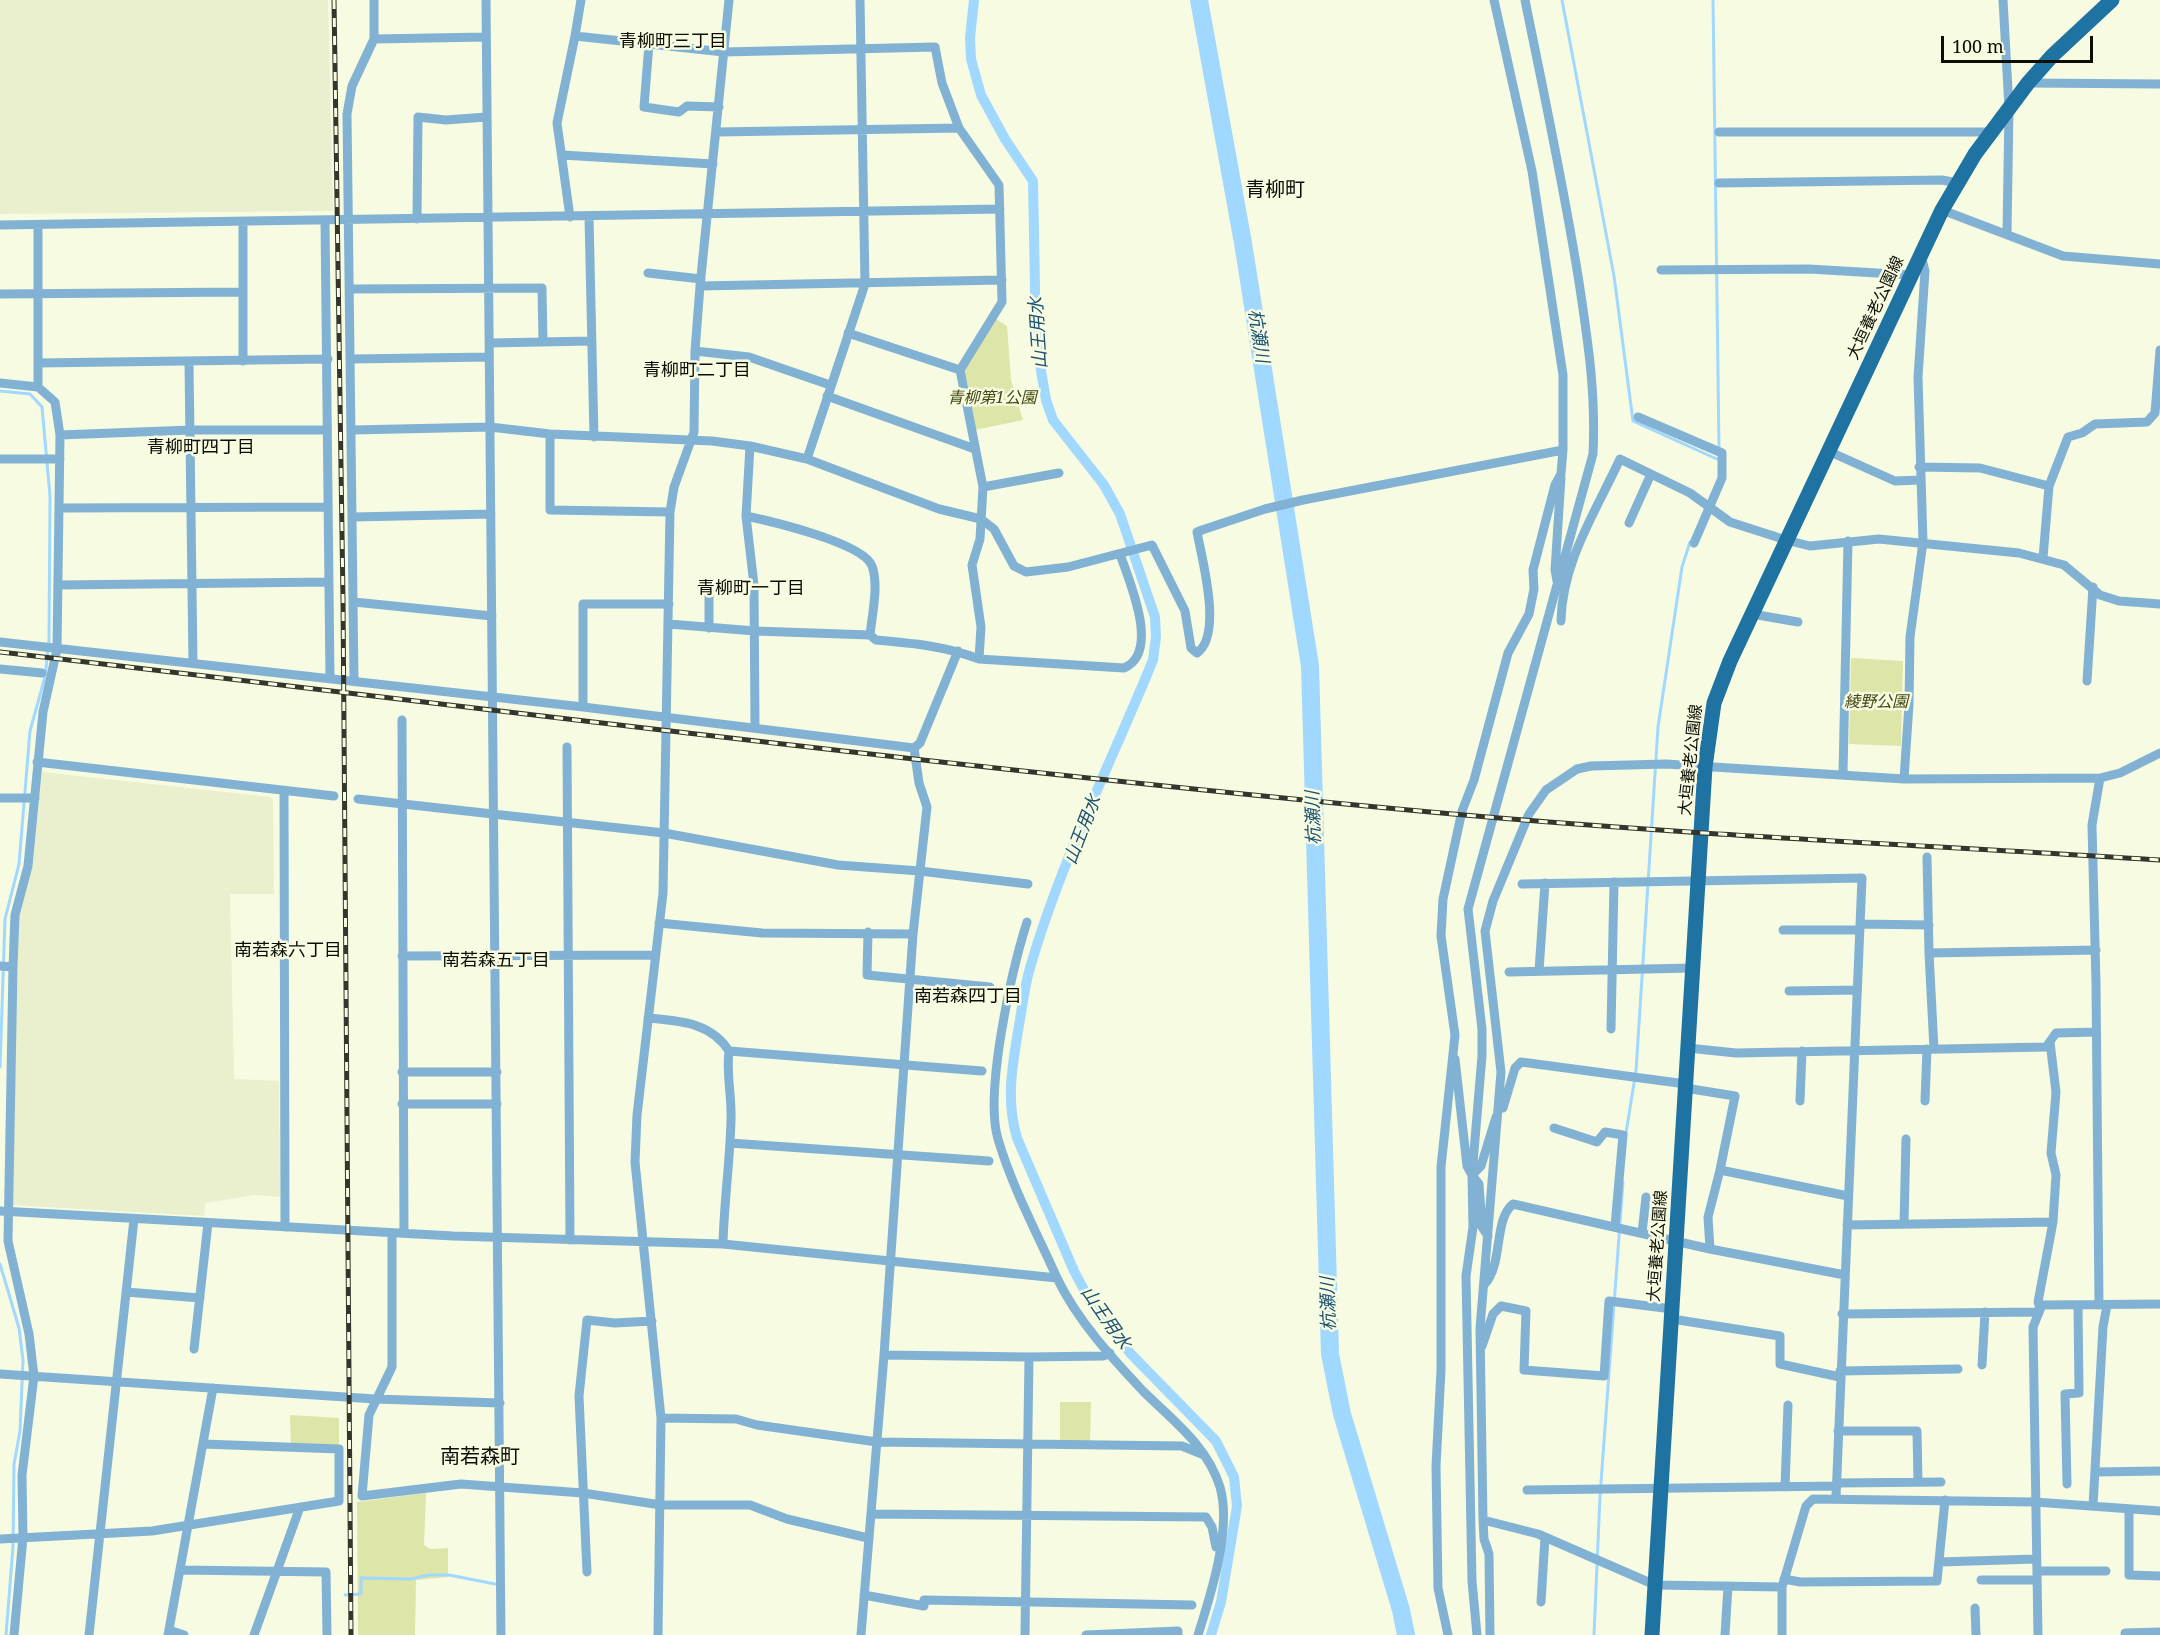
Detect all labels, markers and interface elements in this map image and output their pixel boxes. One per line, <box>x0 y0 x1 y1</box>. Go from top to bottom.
scale bar <box>1944 24 2096 62</box>
district label: 青柳町三丁目 <box>619 31 727 53</box>
text: 100 m <box>1952 34 2004 58</box>
district label: 青柳町 <box>1245 178 1305 202</box>
street label: 大垣養老公園線 <box>1844 253 1908 363</box>
water label: 山王用水 <box>1026 296 1052 370</box>
water label: 杭瀬川 <box>1243 308 1273 364</box>
district label: 青柳町二丁目 <box>643 360 751 382</box>
park label: 青柳第1公園 <box>948 388 1036 408</box>
district label: 青柳町四丁目 <box>147 437 255 459</box>
district label: 青柳町一丁目 <box>697 578 805 600</box>
park label: 綾野公園 <box>1844 692 1908 712</box>
street label: 大垣養老公園線 <box>1676 703 1706 817</box>
water label: 杭瀬川 <box>1302 791 1326 845</box>
water label: 山王用水 <box>1060 793 1106 867</box>
district label: 南若森六丁目 <box>234 940 342 962</box>
district label: 南若森五丁目 <box>442 950 550 972</box>
district label: 南若森四丁目 <box>914 986 1022 1008</box>
street label: 大垣養老公園線 <box>1645 1189 1671 1303</box>
water label: 杭瀬川 <box>1317 1277 1341 1331</box>
water label: 山王用水 <box>1076 1282 1134 1354</box>
district label: 南若森町 <box>440 1445 520 1469</box>

